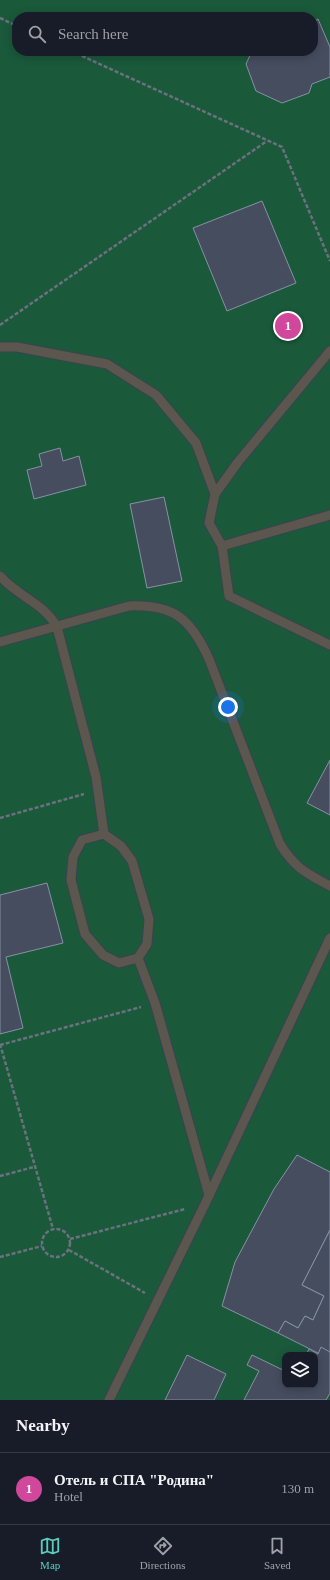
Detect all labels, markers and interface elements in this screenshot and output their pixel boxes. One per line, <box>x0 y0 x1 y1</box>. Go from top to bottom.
search box <box>12 12 318 56</box>
icon: search <box>26 23 48 45</box>
text: Search here <box>58 26 128 42</box>
pin: 1 <box>275 311 301 341</box>
your location <box>218 697 238 717</box>
map controls <box>282 1352 318 1388</box>
button: layers <box>282 1352 318 1388</box>
text: Nearby <box>16 1416 70 1435</box>
text: Отель и СПА "Родина" <box>54 1472 214 1488</box>
text: 1 <box>26 1481 32 1496</box>
text: 130 m <box>281 1481 314 1496</box>
text: Hotel <box>54 1489 83 1504</box>
tab: Map <box>39 1535 61 1571</box>
tab: Directions <box>140 1535 185 1571</box>
tab: Saved <box>264 1535 291 1571</box>

